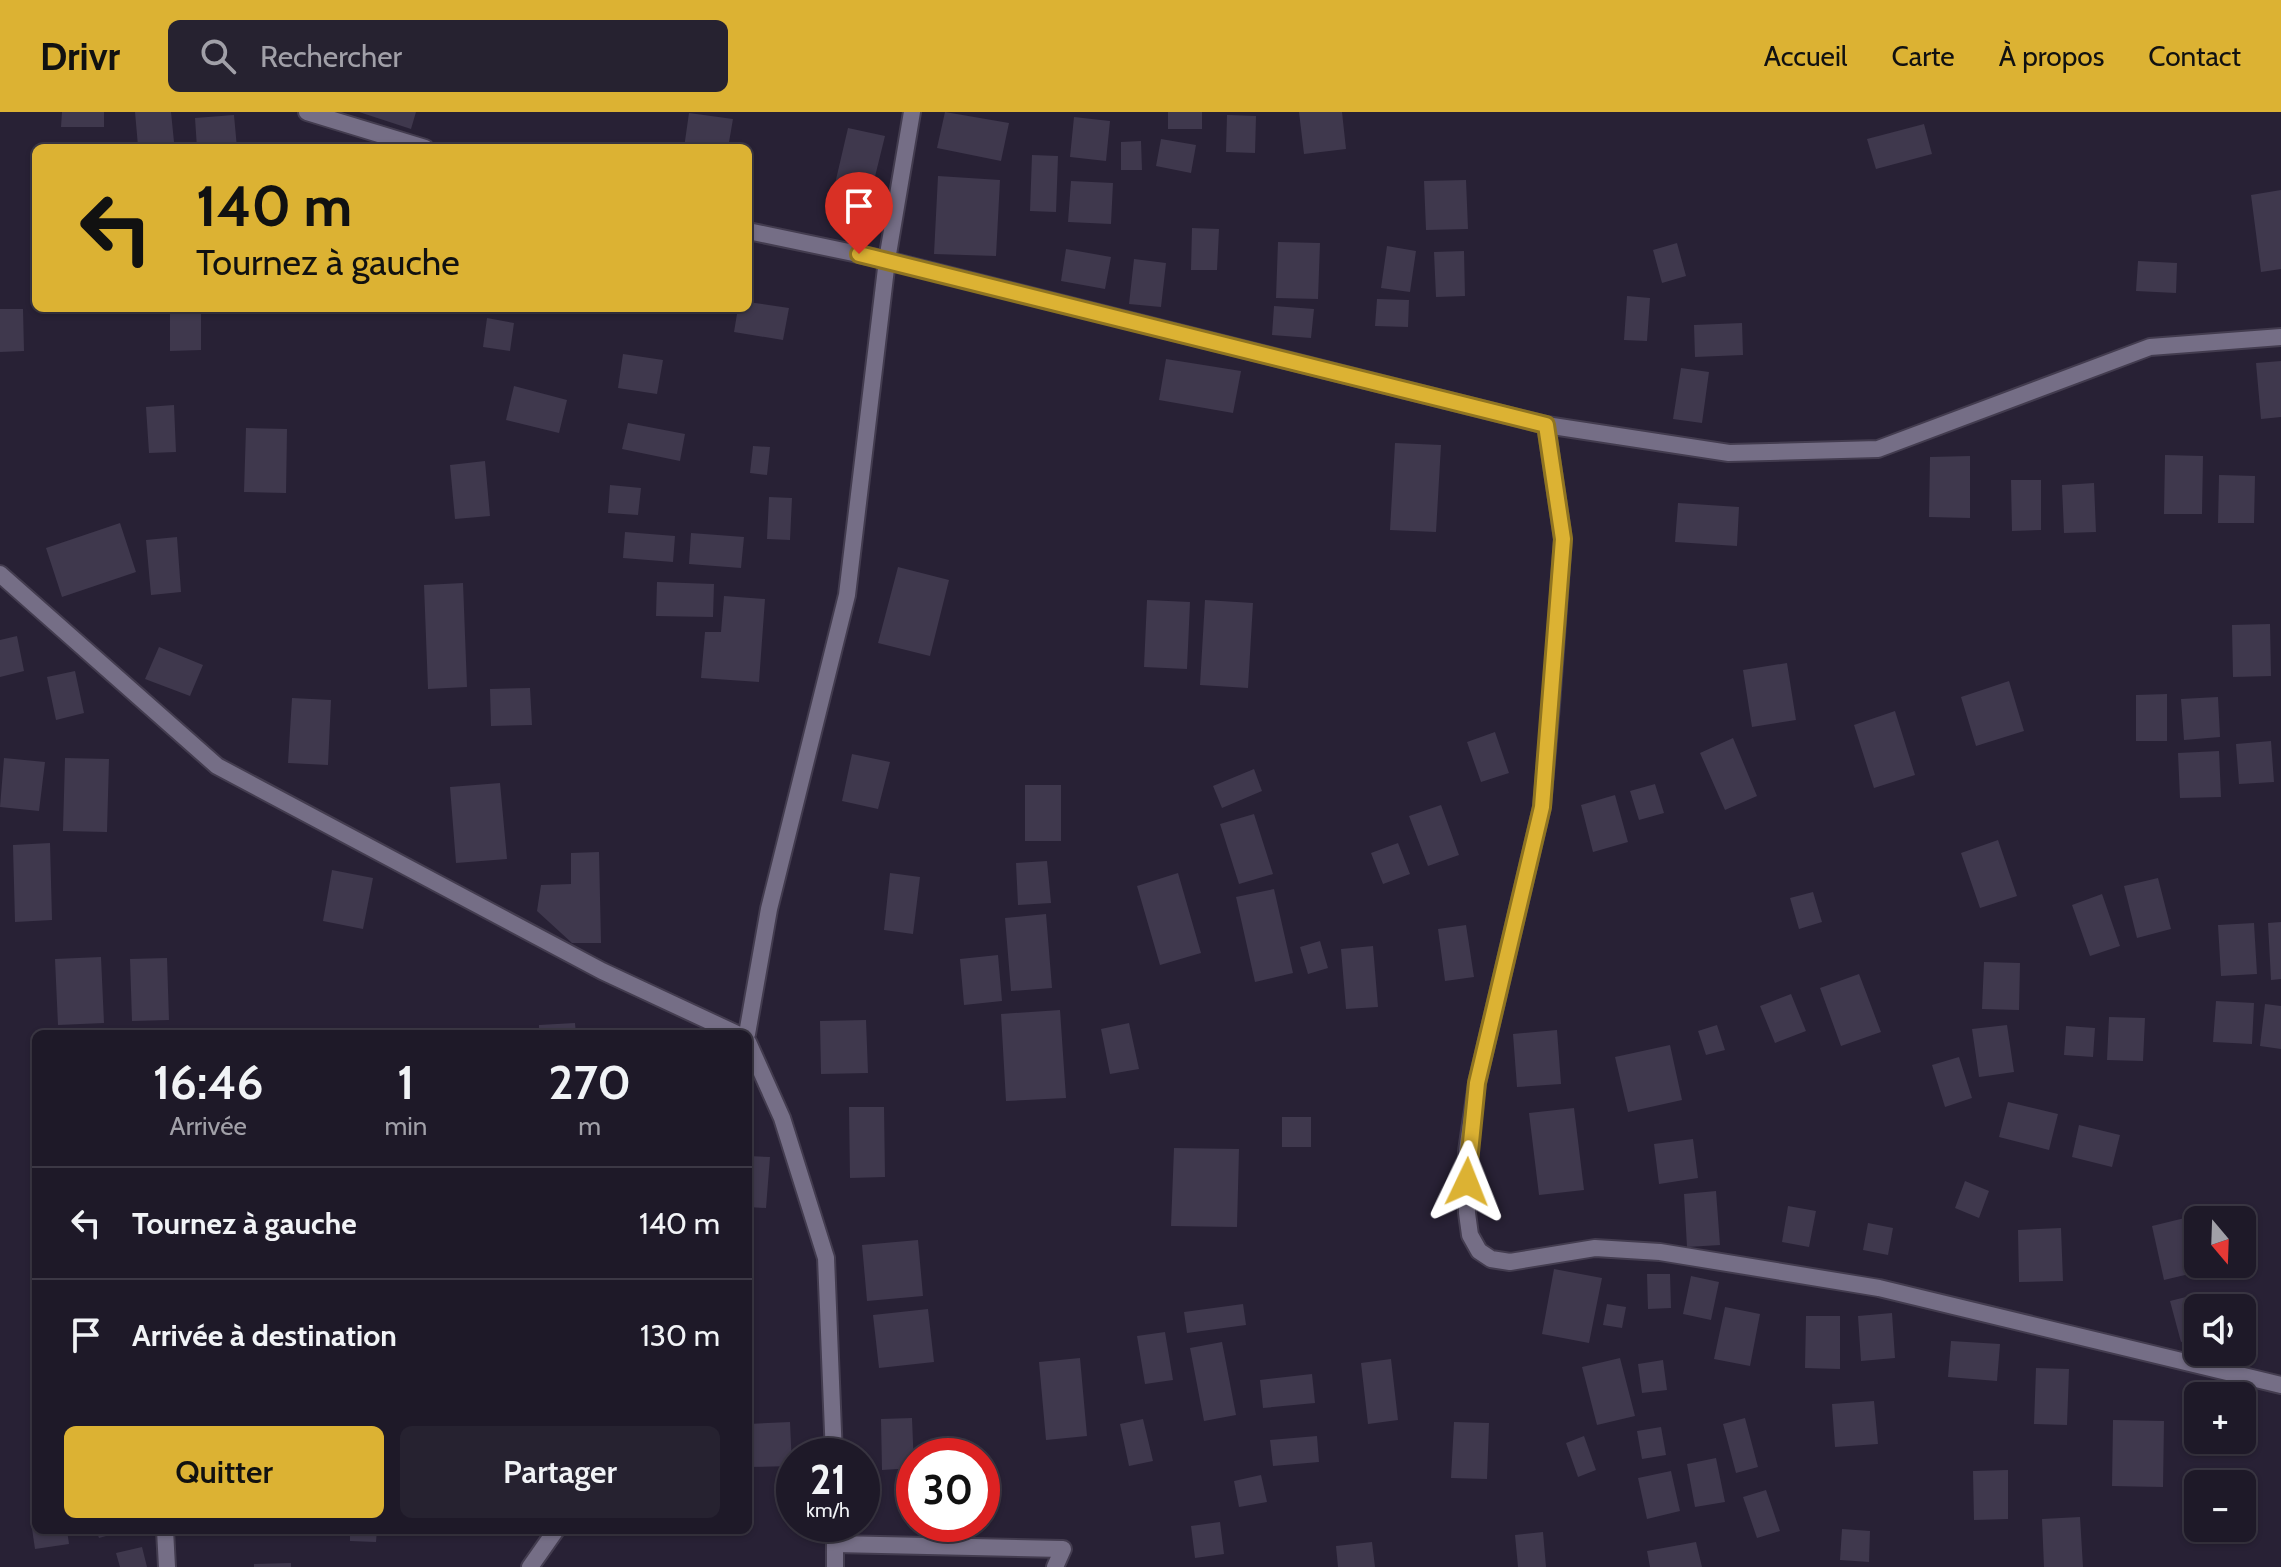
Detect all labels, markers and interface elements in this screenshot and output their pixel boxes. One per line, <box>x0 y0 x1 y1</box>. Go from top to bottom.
search box <box>168 20 728 92</box>
text: Drivr <box>40 33 120 80</box>
icon: search <box>196 34 240 78</box>
text: Rechercher <box>260 38 402 75</box>
text: Accueil <box>1764 39 1847 73</box>
text: Carte <box>1891 39 1955 73</box>
text: À propos <box>1999 39 2104 73</box>
text: Contact <box>2148 39 2241 73</box>
text: 140 m <box>196 172 352 240</box>
pin <box>825 172 893 254</box>
icon: left <box>64 176 168 280</box>
icon: arrive <box>837 184 881 228</box>
text: Tournez à gauche <box>196 240 460 284</box>
text: 16:46 <box>153 1053 263 1111</box>
text: 1 <box>397 1053 414 1111</box>
text: 270 <box>548 1053 631 1111</box>
text: Arrivée <box>170 1110 247 1142</box>
text: min <box>384 1110 427 1142</box>
text: m <box>578 1110 601 1142</box>
position arrow <box>1425 1140 1509 1224</box>
icon: left <box>64 1201 108 1245</box>
text: Tournez à gauche <box>132 1205 357 1242</box>
text: 140 m <box>639 1205 720 1242</box>
north arrow <box>2184 1206 2256 1278</box>
map controls <box>2184 1206 2256 1542</box>
button: sound <box>2184 1294 2256 1366</box>
icon: arrive <box>64 1313 108 1357</box>
text: Arrivée à destination <box>132 1317 397 1354</box>
text: 130 m <box>640 1317 720 1354</box>
button: + <box>2184 1382 2256 1454</box>
button: Quitter <box>64 1426 384 1518</box>
button: Partager <box>400 1426 720 1518</box>
speed limit sign: 30 <box>896 1438 1000 1542</box>
text: 21 <box>810 1455 846 1504</box>
button: − <box>2184 1470 2256 1542</box>
text: km/h <box>806 1498 850 1522</box>

